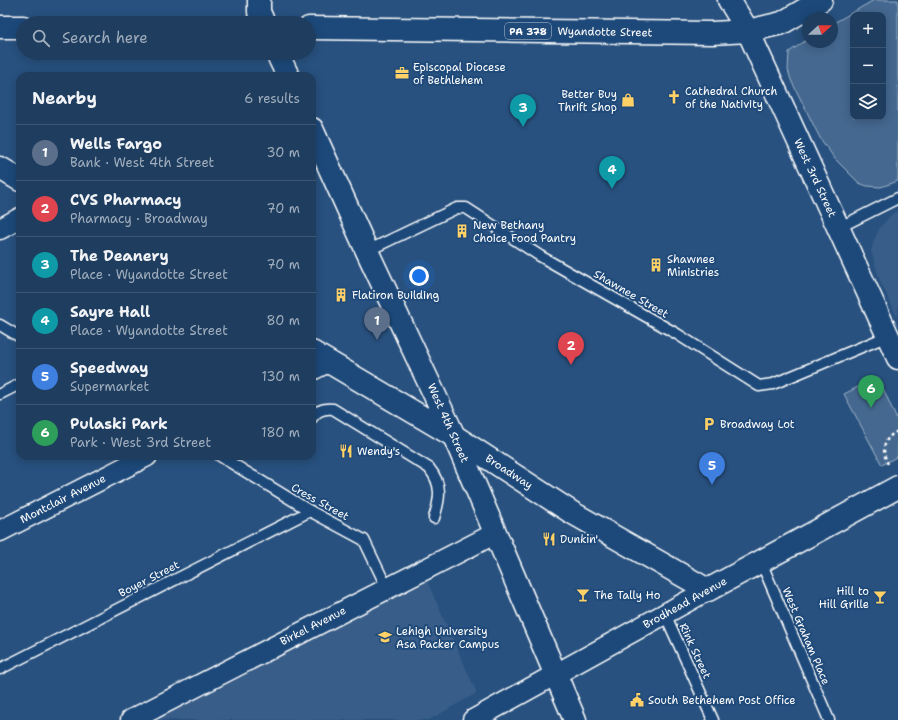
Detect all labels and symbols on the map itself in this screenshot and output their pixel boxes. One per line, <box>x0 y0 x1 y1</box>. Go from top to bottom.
north arrow <box>802 12 838 48</box>
road number: PA 378 <box>505 23 551 39</box>
street label: Wyandotte Street <box>557 24 653 40</box>
place label: Episcopal Diocese of Bethlehem <box>413 60 506 88</box>
office icon: Episcopal Diocese of Bethlehem <box>394 65 410 81</box>
place label: Cathedral Church of the Nativity <box>685 84 777 112</box>
place label: Better Buy Thrift Shop <box>558 87 617 115</box>
church icon: Cathedral Church of the Nativity <box>666 89 682 105</box>
shop icon: Better Buy Thrift Shop <box>620 92 636 108</box>
pin: 3 <box>510 94 536 127</box>
street label: West 3rd Street <box>790 136 840 220</box>
pin: 4 <box>599 156 625 189</box>
place label: New Bethany Choice Food Pantry <box>473 218 576 246</box>
building icon: New Bethany Choice Food Pantry <box>454 223 470 239</box>
place label: Shawnee Ministries <box>667 252 719 280</box>
building icon: Shawnee Ministries <box>648 257 664 273</box>
your location <box>409 266 429 286</box>
street label: Shawnee Street <box>591 266 671 322</box>
building icon: Flatiron Building <box>333 287 349 303</box>
place label: Flatiron Building <box>352 288 440 303</box>
pin: 1 <box>364 307 390 340</box>
pin: 2 <box>558 332 584 365</box>
pin: 6 <box>858 375 884 408</box>
street label: West 4th Street <box>424 381 472 465</box>
parking icon: Broadway Lot <box>701 416 717 432</box>
place label: Broadway Lot <box>720 417 795 432</box>
restaurant icon: Wendy's <box>338 443 354 459</box>
place label: Wendy's <box>357 444 400 459</box>
street label: Broadway <box>482 451 536 493</box>
pin: 5 <box>699 452 725 485</box>
street label: Montclair Avenue <box>18 471 108 527</box>
street label: Cress Street <box>288 480 352 524</box>
restaurant icon: Dunkin' <box>541 531 557 547</box>
place label: Dunkin' <box>560 532 598 547</box>
street label: Boyer Street <box>116 557 182 601</box>
street label: Brodhead Avenue <box>640 574 730 632</box>
place label: Hill to Hill Grille <box>819 584 869 612</box>
street label: West Graham Place <box>779 585 833 687</box>
bar icon: The Tally Ho <box>575 587 591 603</box>
place label: The Tally Ho <box>594 588 661 603</box>
bar icon: Hill to Hill Grille <box>872 589 888 605</box>
street label: Birkel Avenue <box>277 603 349 649</box>
street label: Rink Street <box>676 621 714 681</box>
place label: Lehigh University Asa Packer Campus <box>396 624 499 652</box>
school or university icon: Lehigh University Asa Packer Campus <box>377 629 393 645</box>
public building icon: South Bethehem Post Office <box>629 692 645 708</box>
place label: South Bethehem Post Office <box>648 693 796 708</box>

